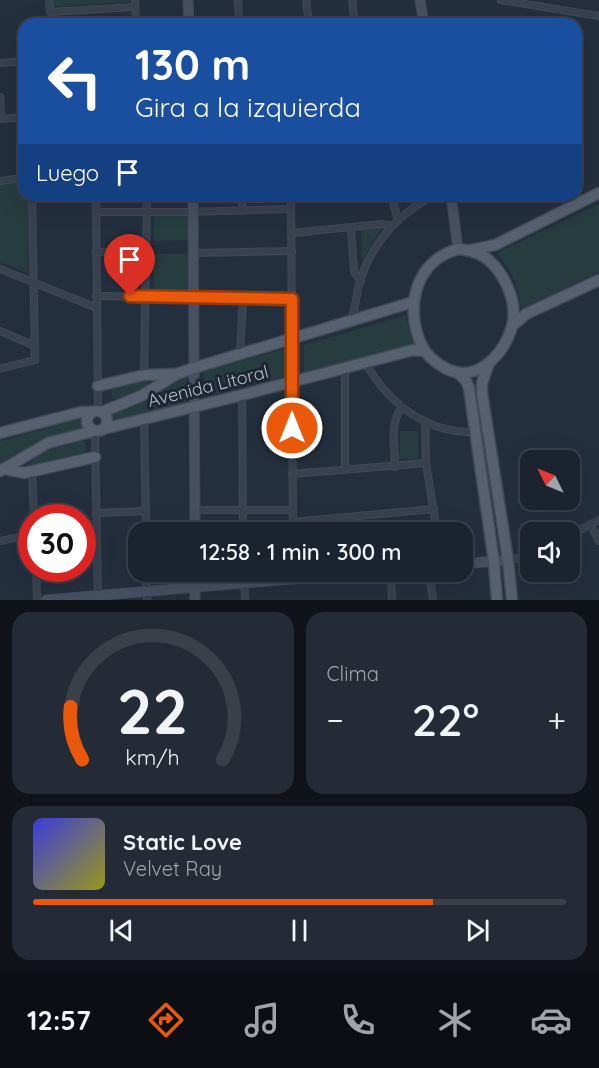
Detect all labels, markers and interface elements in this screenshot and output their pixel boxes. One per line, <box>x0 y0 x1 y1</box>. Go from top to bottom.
text: 130 m <box>135 38 250 91</box>
icon: left <box>36 42 114 120</box>
text: Gira a la izquierda <box>135 90 361 124</box>
icon: arrive <box>111 156 144 189</box>
text: Luego <box>36 159 99 187</box>
pin <box>104 234 155 296</box>
icon: arrive <box>113 243 146 276</box>
street label: Avenida Litoral <box>145 360 271 412</box>
position arrow <box>260 396 324 460</box>
north arrow <box>520 450 580 510</box>
map controls <box>520 450 580 582</box>
speed limit sign: 30 <box>18 504 96 582</box>
button: sound <box>520 522 580 582</box>
text: 12:58 · 1 min · 300 m <box>199 538 402 566</box>
text: Clima <box>327 661 379 686</box>
text: 22 <box>117 672 188 750</box>
text: 22° <box>412 691 479 747</box>
text: − <box>327 699 344 740</box>
text: + <box>547 699 566 740</box>
text: km/h <box>126 744 180 770</box>
text: Static Love <box>123 828 242 856</box>
text: Velvet Ray <box>123 856 222 881</box>
icon: previous <box>105 914 138 947</box>
icon: pause <box>283 914 316 947</box>
icon: next <box>461 914 494 947</box>
icon: directions <box>145 999 187 1041</box>
icon: music <box>241 999 283 1041</box>
icon: phone <box>337 999 379 1041</box>
icon: climate <box>434 999 476 1041</box>
icon: car <box>530 999 572 1041</box>
text: 12:57 <box>27 1003 91 1037</box>

